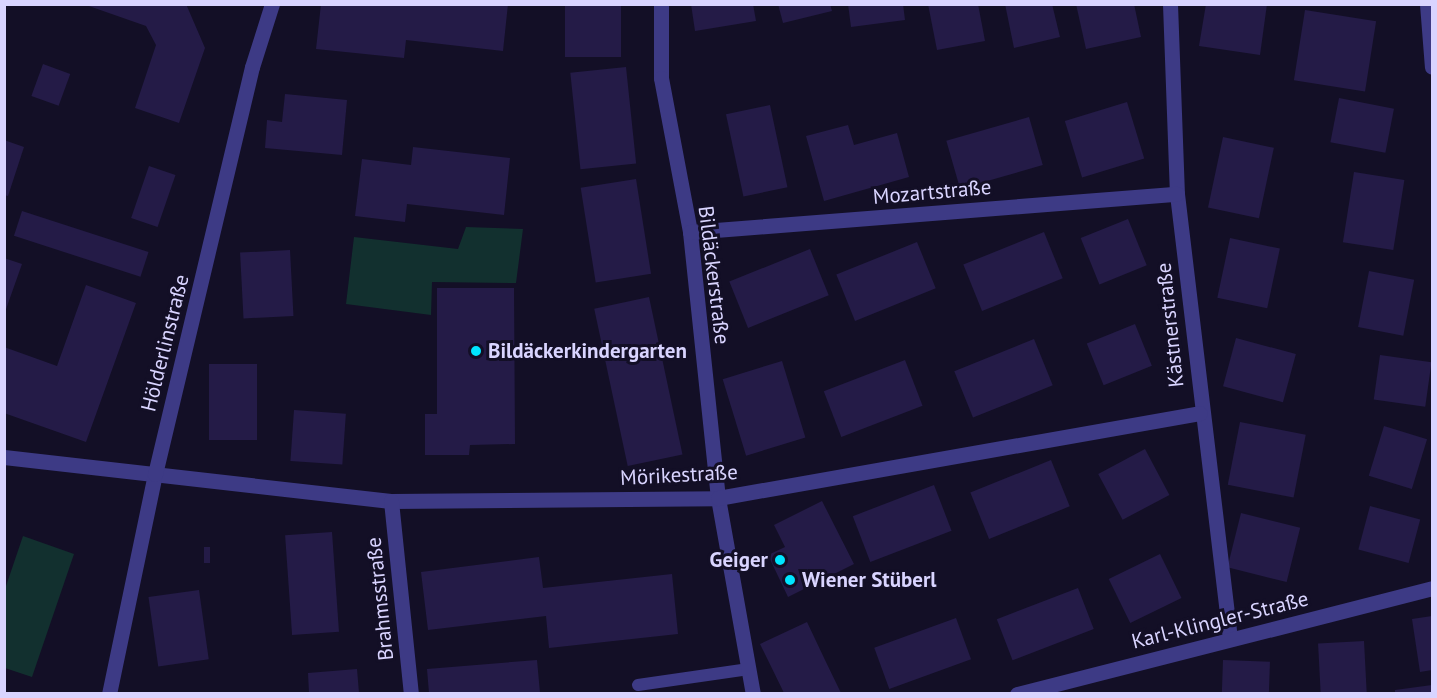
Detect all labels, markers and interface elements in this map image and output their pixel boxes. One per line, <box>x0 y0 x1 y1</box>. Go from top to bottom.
street label: Mozartstraße <box>872 174 992 210</box>
street label: Bildäckerstraße <box>693 204 735 346</box>
street label: Kästnerstraße <box>1151 261 1189 389</box>
street label: Hölderlinstraße <box>136 272 194 414</box>
place label: Bildäckerkindergarten <box>488 338 687 364</box>
marker: Bildäckerkindergarten <box>469 344 483 358</box>
street label: Mörikestraße <box>620 459 738 491</box>
street label: Brahmsstraße <box>361 536 399 662</box>
place label: Geiger <box>710 547 768 573</box>
marker: Geiger <box>773 553 787 567</box>
place label: Wiener Stüberl <box>802 567 936 593</box>
marker: Wiener Stüberl <box>783 573 797 587</box>
street label: Karl-Klingler-Straße <box>1129 586 1311 654</box>

